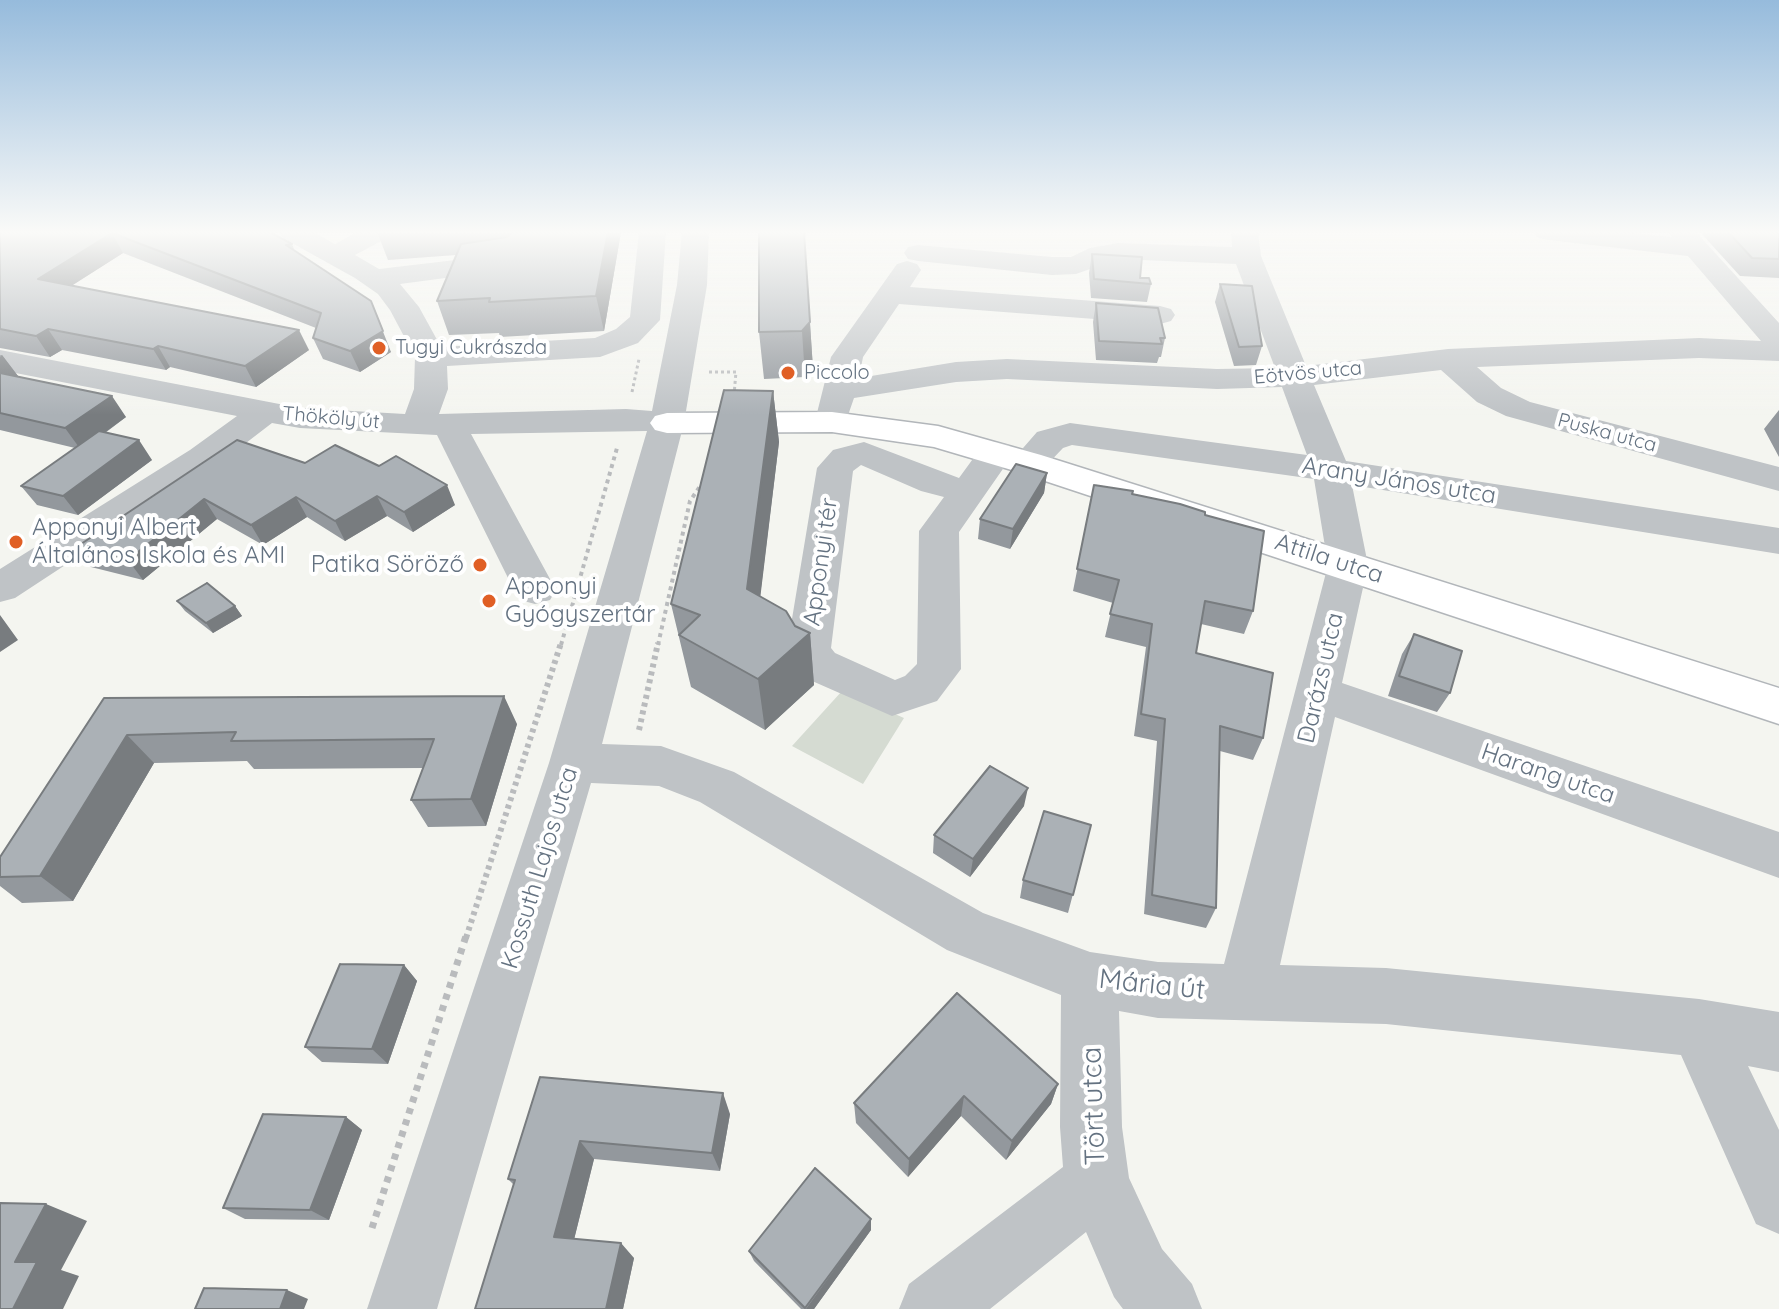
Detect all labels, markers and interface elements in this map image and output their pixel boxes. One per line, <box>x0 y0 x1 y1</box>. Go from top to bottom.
place label: Tugyi Cukrászda <box>395 336 547 360</box>
marker: Tugyi Cukrászda <box>370 339 388 357</box>
street label: Eötvös utca <box>1253 356 1363 390</box>
place label: Piccolo <box>804 361 869 385</box>
marker: Piccolo <box>779 364 797 382</box>
street label: Thököly út <box>281 402 381 434</box>
street label: Puska utca <box>1555 408 1659 458</box>
street label: Arany János utca <box>1300 451 1498 511</box>
street label: Apponyi tér <box>798 496 844 628</box>
place label: Apponyi Albert Általános Iskola és AMI <box>32 514 285 570</box>
street label: Attila utca <box>1271 528 1387 590</box>
marker: Apponyi Albert Általános Iskola és AMI <box>7 533 25 551</box>
place label: Patika Söröző <box>311 551 464 579</box>
marker: Patika Söröző <box>471 556 489 574</box>
place label: Apponyi Gyógyszertár <box>505 573 655 629</box>
marker: Apponyi Gyógyszertár <box>480 592 498 610</box>
street label: Darázs utca <box>1292 610 1350 746</box>
street label: Harang utca <box>1477 738 1619 810</box>
street label: Kossuth Lajos utca <box>496 764 584 972</box>
street label: Mária út <box>1097 963 1207 1007</box>
street label: Tört utca <box>1075 1046 1113 1166</box>

